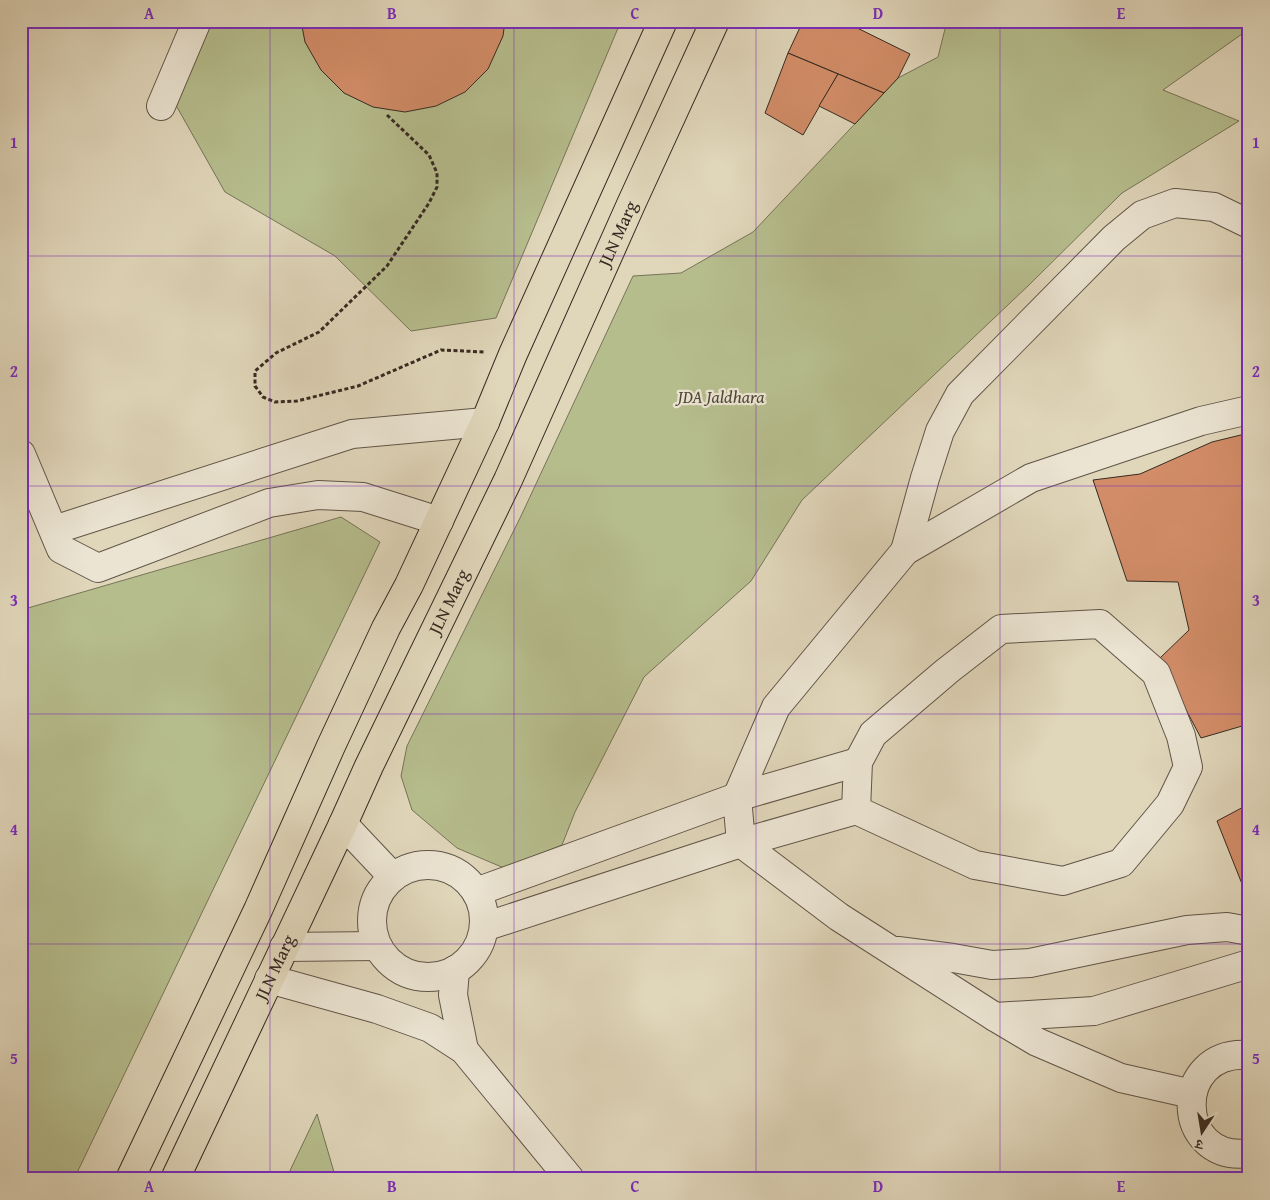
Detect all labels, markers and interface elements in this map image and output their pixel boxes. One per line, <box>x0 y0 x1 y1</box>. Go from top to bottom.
text: A <box>144 1 155 25</box>
text: B <box>387 1 397 25</box>
text: C <box>630 1 640 25</box>
text: D <box>873 1 883 25</box>
text: E <box>1117 1 1126 25</box>
text: 1 <box>10 130 18 154</box>
text: 1 <box>1252 130 1260 154</box>
street label: JLN Marg <box>590 196 644 273</box>
text: 2 <box>10 359 18 383</box>
text: 2 <box>1252 359 1260 383</box>
park label: JDA Jaldhara <box>674 383 765 410</box>
street label: JLN Marg <box>420 564 476 641</box>
text: 3 <box>10 588 18 612</box>
text: 3 <box>1252 588 1260 612</box>
text: 4 <box>10 817 18 841</box>
text: 4 <box>1252 817 1260 841</box>
street label: JLN Marg <box>247 930 302 1006</box>
text: 5 <box>10 1046 18 1070</box>
text: 5 <box>1252 1046 1260 1070</box>
north arrow <box>1178 1108 1228 1158</box>
text: उ <box>1193 1134 1206 1155</box>
text: A <box>144 1174 155 1198</box>
text: B <box>387 1174 397 1198</box>
text: C <box>630 1174 640 1198</box>
text: D <box>873 1174 883 1198</box>
text: E <box>1117 1174 1126 1198</box>

